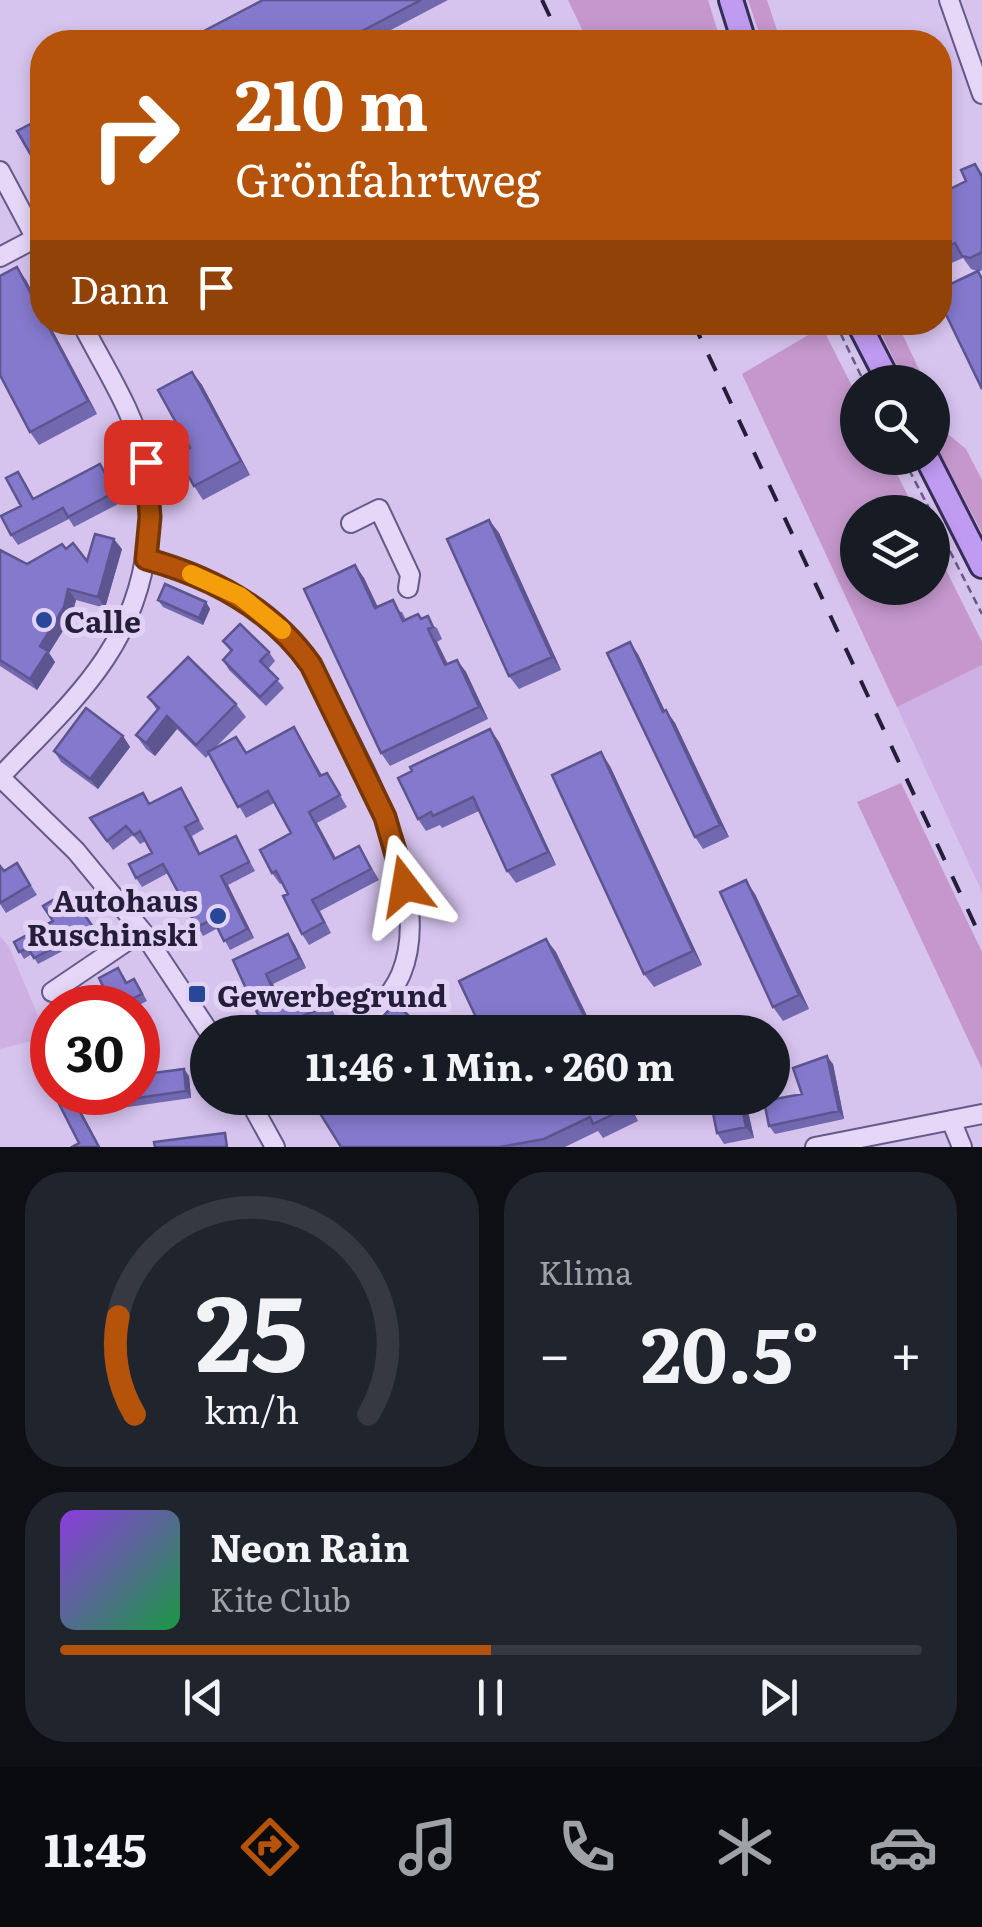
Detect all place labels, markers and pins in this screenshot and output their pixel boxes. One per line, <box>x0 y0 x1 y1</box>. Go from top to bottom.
pin <box>104 420 189 505</box>
place label: Calle <box>64 598 141 642</box>
marker: Calle <box>33 609 55 631</box>
place label: Autohaus Ruschinski <box>27 877 198 955</box>
marker: Autohaus Ruschinski <box>207 905 229 927</box>
place label: Gewerbegrund <box>217 972 447 1016</box>
marker: Gewerbegrund <box>186 983 208 1005</box>

